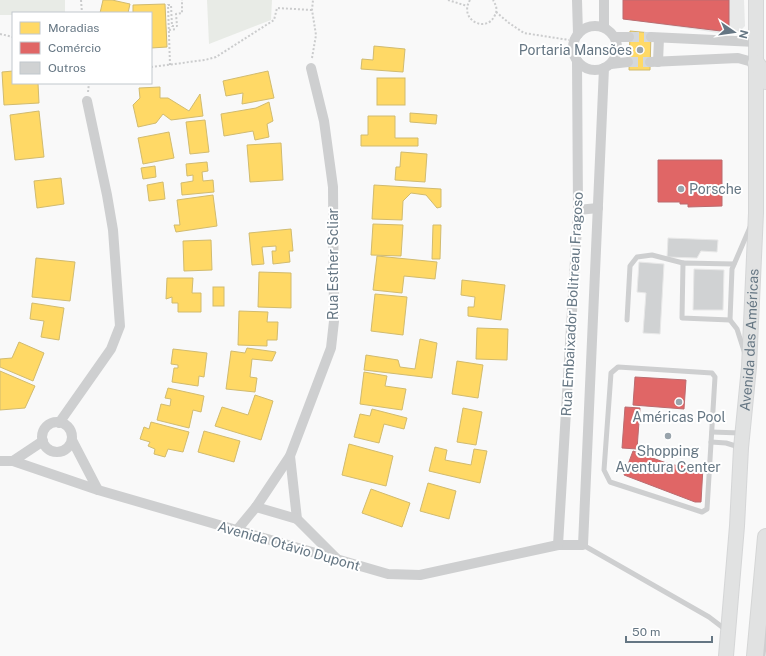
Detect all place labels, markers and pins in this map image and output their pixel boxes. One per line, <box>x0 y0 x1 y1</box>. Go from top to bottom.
place label: Portaria Mansões <box>519 42 632 58</box>
marker: Portaria Mansões <box>635 45 645 55</box>
place label: Porsche <box>689 181 742 197</box>
marker: Porsche <box>676 184 686 194</box>
marker: Américas Pool <box>674 397 684 407</box>
place label: Américas Pool <box>632 409 726 425</box>
marker: Shopping Aventura Center <box>663 431 673 441</box>
place label: Shopping Aventura Center <box>615 443 721 475</box>

